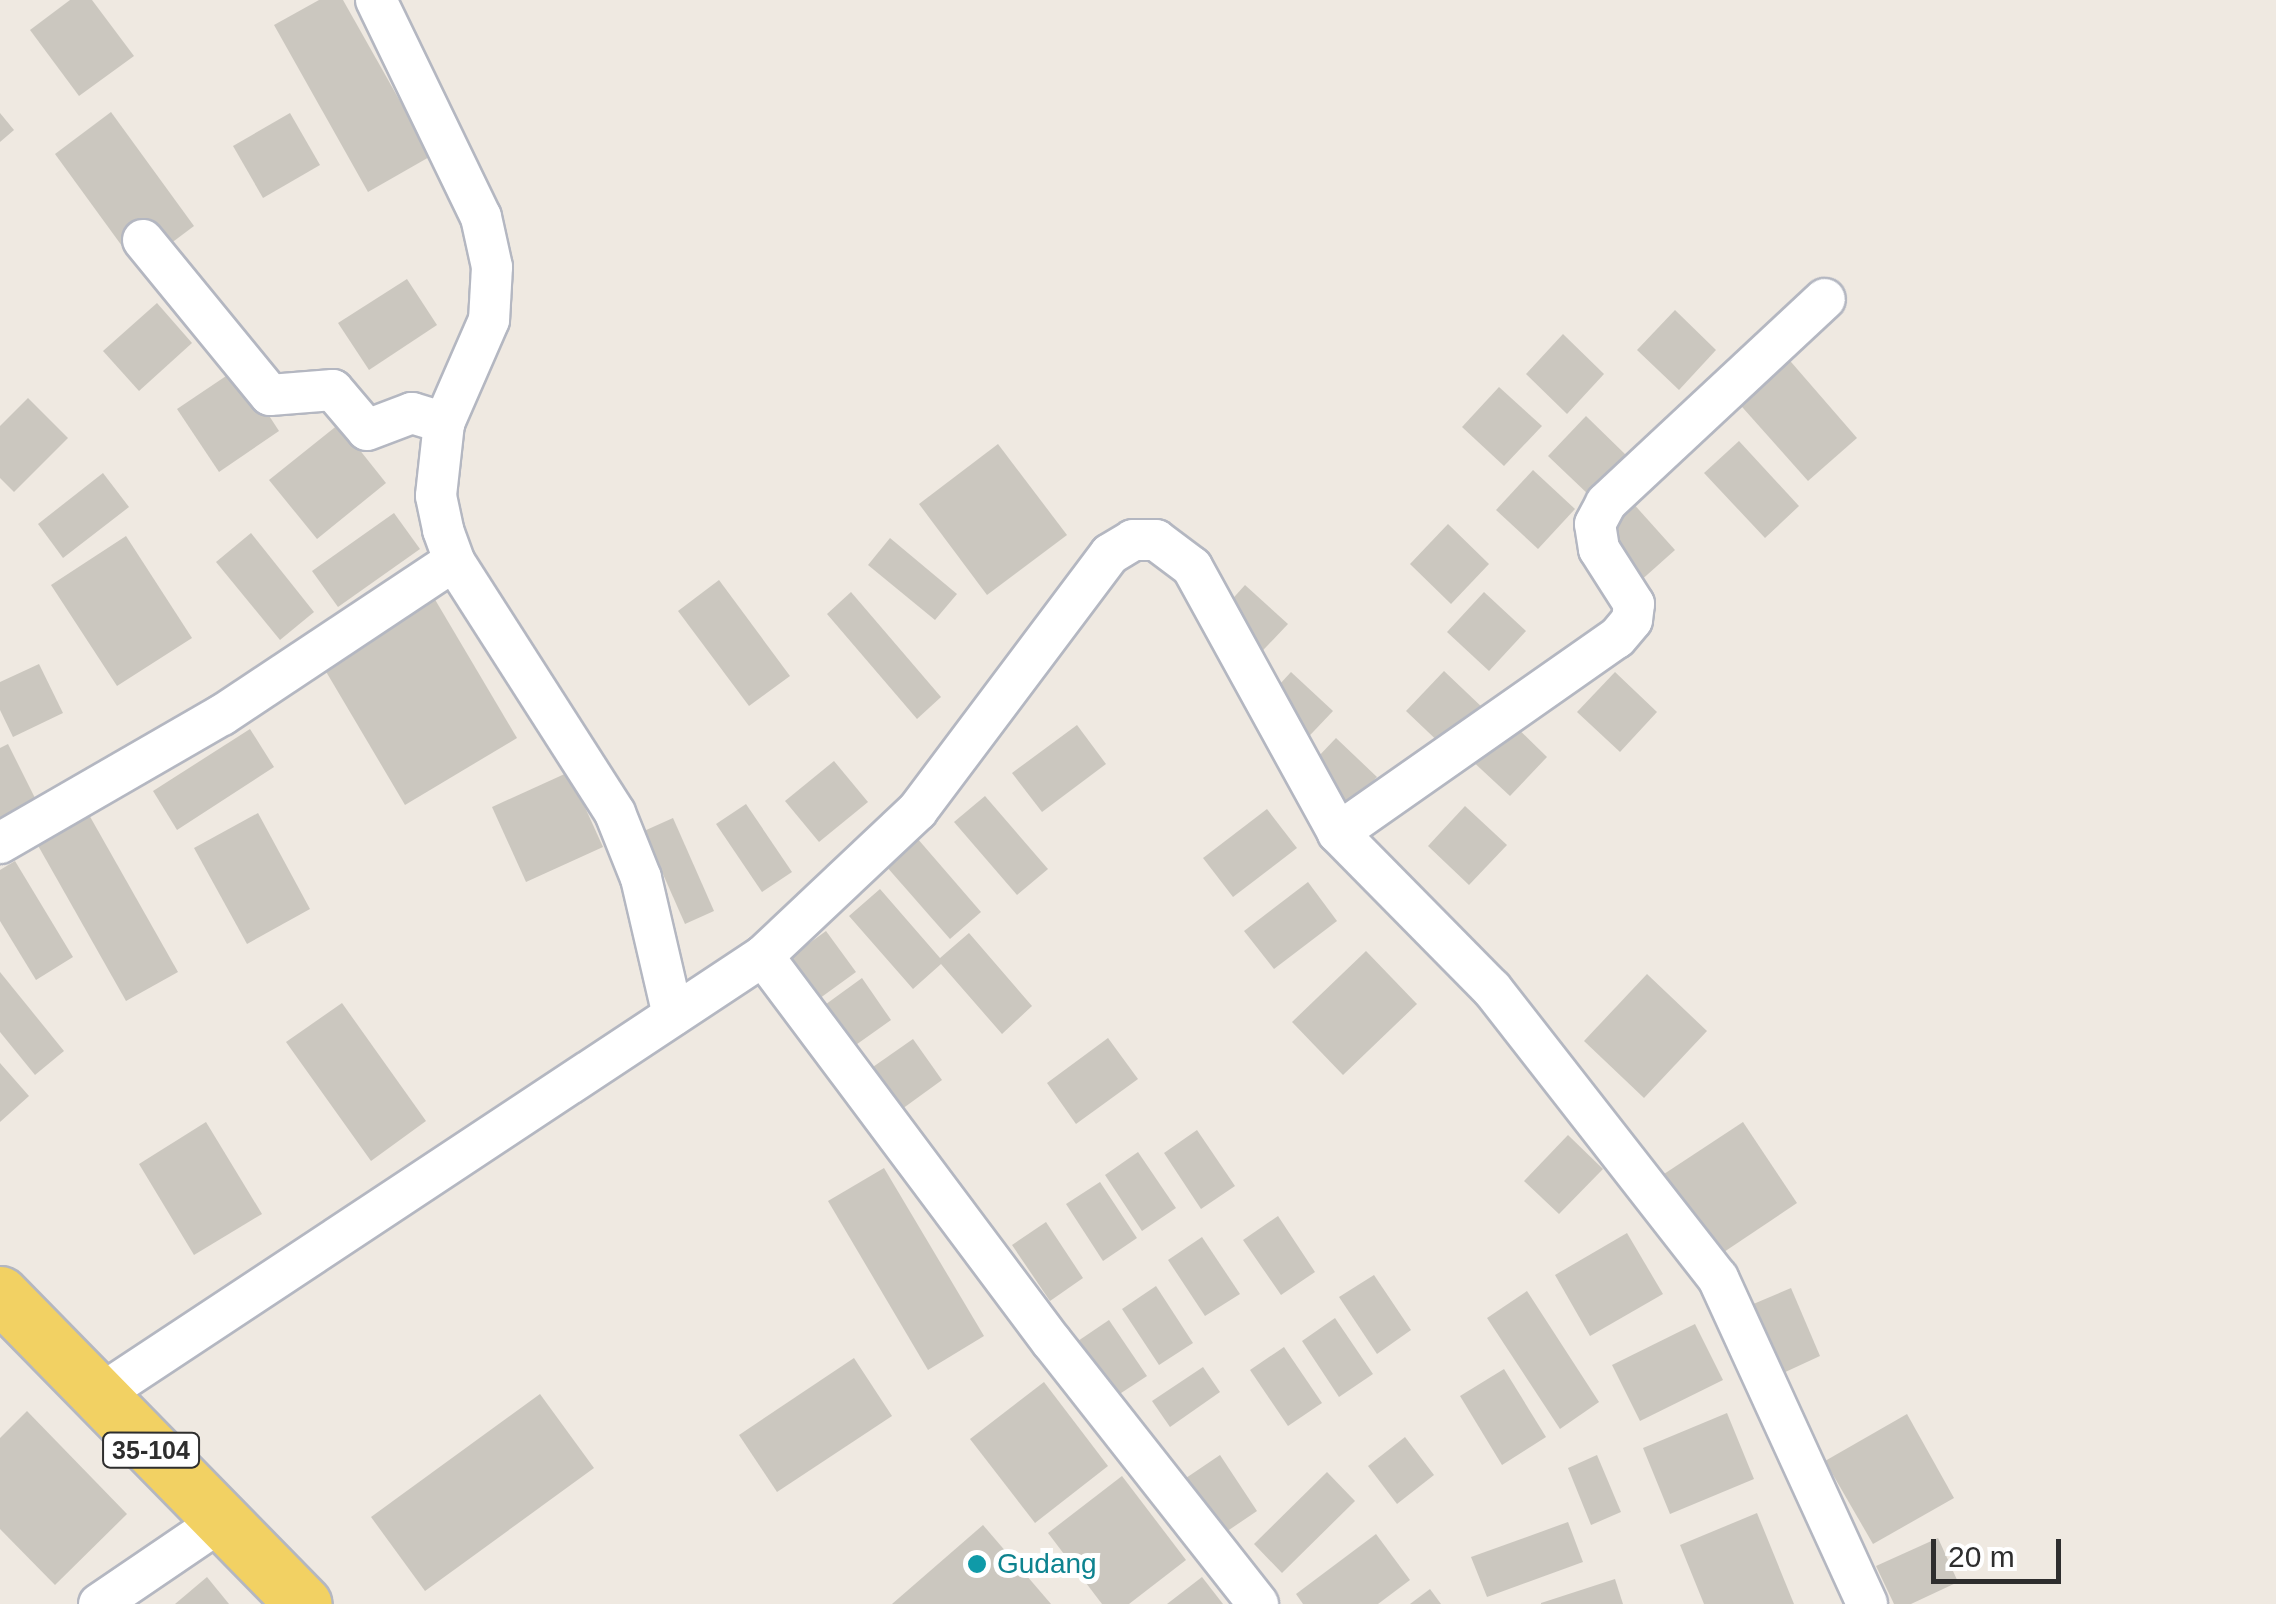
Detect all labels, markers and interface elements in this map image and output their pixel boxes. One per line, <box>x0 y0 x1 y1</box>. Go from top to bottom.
road number: 35-104 <box>101 1430 201 1470</box>
scale bar <box>1936 1519 2066 1581</box>
text: 20 m <box>1948 1540 2015 1573</box>
place label: Gudang <box>997 1547 1097 1581</box>
marker: Gudang <box>966 1553 988 1575</box>

